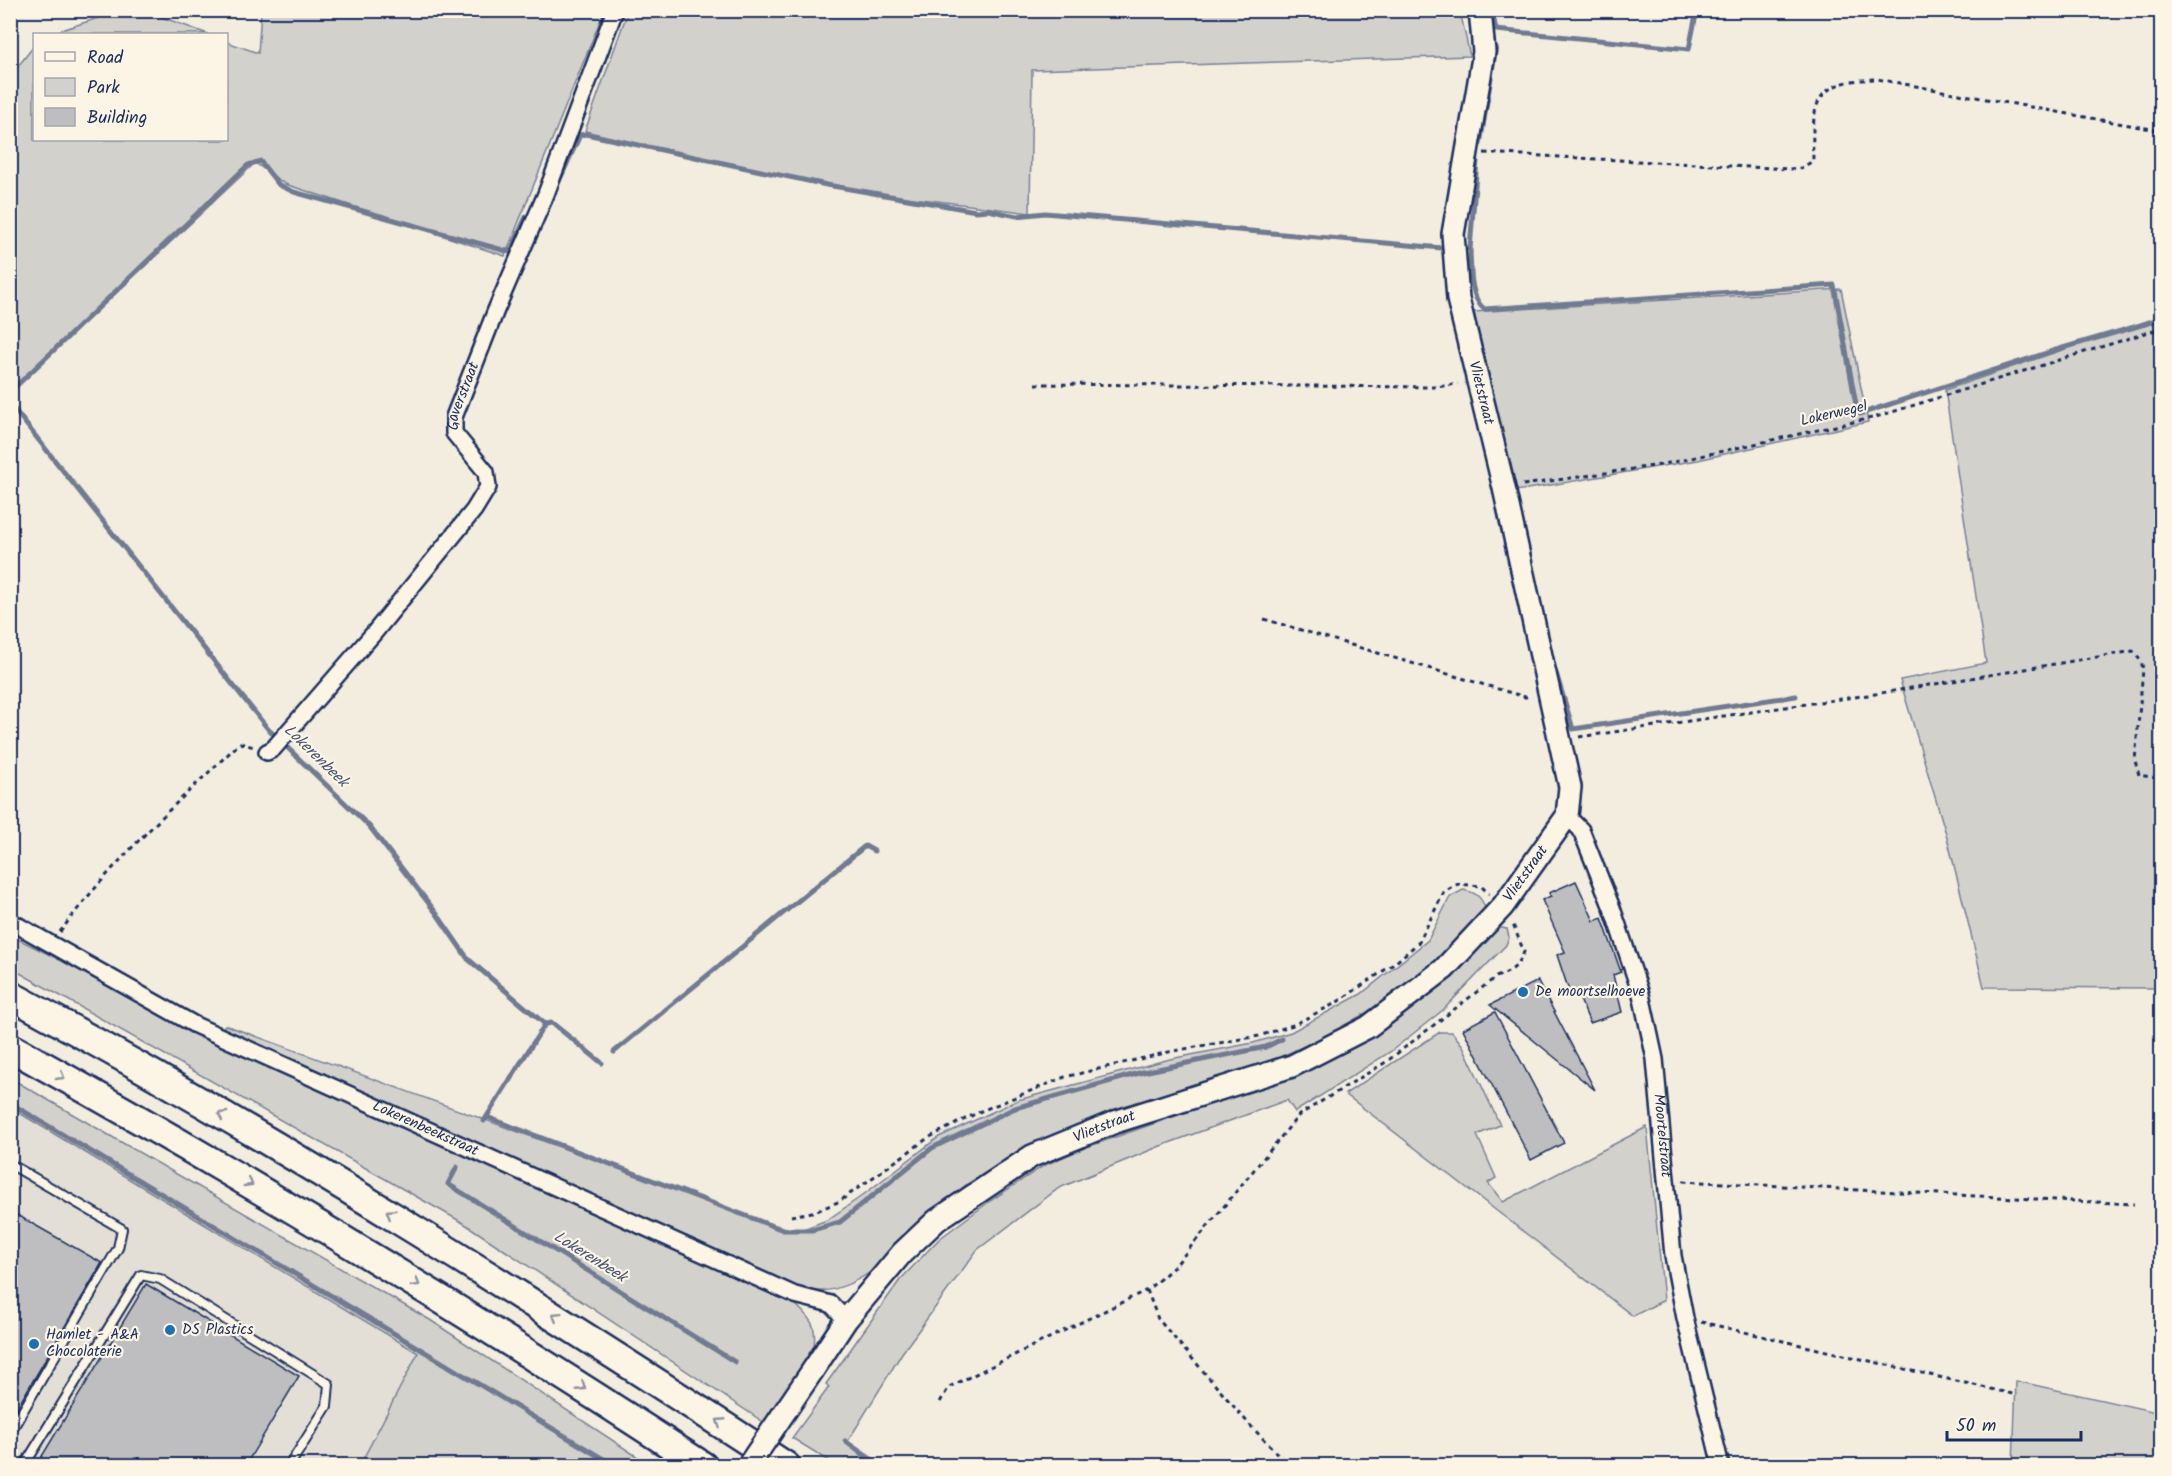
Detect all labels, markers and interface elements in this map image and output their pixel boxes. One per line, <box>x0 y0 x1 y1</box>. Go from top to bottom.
legend <box>33 33 228 141</box>
text: Road <box>87 44 124 73</box>
text: Park <box>87 74 120 103</box>
text: Building <box>87 104 147 133</box>
street label: Gaverstraat <box>442 358 486 430</box>
street label: Vlietstraat <box>1462 359 1501 428</box>
street label: Lokerwegel <box>1798 395 1870 433</box>
water label: Lokerenbeek <box>278 719 356 795</box>
street label: Vlietstraat <box>1497 840 1555 907</box>
place label: De moortselhoeve <box>1535 980 1645 1004</box>
marker: De moortselhoeve <box>1516 985 1530 999</box>
one-way arrow <box>55 1069 66 1080</box>
street label: Moortelstraat <box>1646 1093 1678 1179</box>
street label: Lokerenbeekstraat <box>369 1094 483 1163</box>
street label: Vlietstraat <box>1070 1104 1139 1150</box>
one-way arrow <box>218 1110 228 1122</box>
one-way arrow <box>243 1176 253 1187</box>
one-way arrow <box>386 1209 396 1221</box>
water label: Lokerenbeek <box>549 1225 634 1291</box>
one-way arrow <box>410 1276 420 1288</box>
one-way arrow <box>552 1312 562 1324</box>
place label: DS Plastics <box>182 1318 254 1342</box>
place label: Hamlet - A&A Chocolaterie <box>46 1323 139 1364</box>
marker: DS Plastics <box>163 1323 177 1337</box>
marker: Hamlet - A&A Chocolaterie <box>27 1337 41 1351</box>
one-way arrow <box>575 1379 586 1390</box>
scale bar <box>1947 1404 2080 1442</box>
text: 50 m <box>1956 1412 1996 1441</box>
one-way arrow <box>715 1418 726 1429</box>

